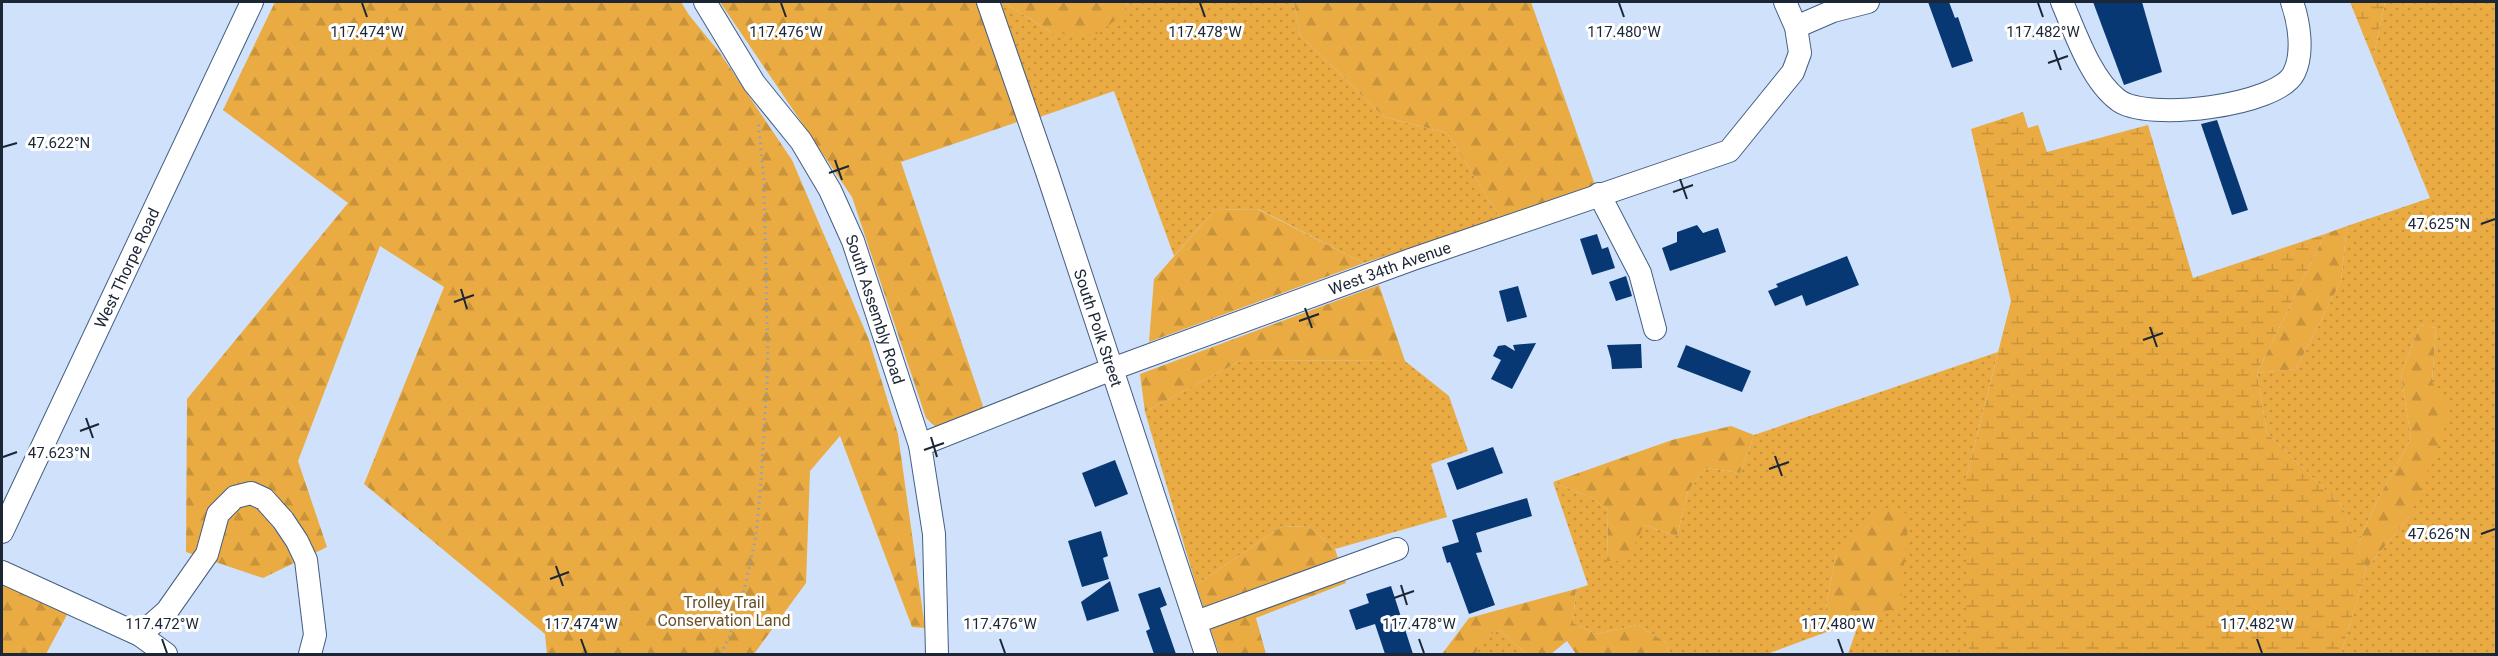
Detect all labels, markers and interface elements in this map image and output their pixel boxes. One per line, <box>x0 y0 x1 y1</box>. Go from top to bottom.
text: 117.474°W <box>330 23 404 41</box>
text: 117.476°W <box>749 23 823 41</box>
text: 117.478°W <box>1168 23 1242 41</box>
text: 117.480°W <box>1587 23 1661 41</box>
text: 117.482°W <box>2006 23 2080 41</box>
text: 47.622°N <box>28 134 90 152</box>
street label: West Thorpe Road <box>90 205 163 331</box>
text: 47.625°N <box>2408 215 2470 233</box>
street label: South Assembly Road <box>842 231 909 386</box>
street label: West 34th Avenue <box>1326 237 1453 299</box>
street label: South Polk Street <box>1070 267 1127 389</box>
text: 47.623°N <box>28 444 90 462</box>
text: 47.626°N <box>2408 525 2470 543</box>
park label: Trolley Trail Conservation Land <box>657 593 791 630</box>
text: 117.472°W <box>125 615 199 633</box>
text: 117.474°W <box>544 615 618 633</box>
text: 117.476°W <box>963 615 1037 633</box>
text: 117.478°W <box>1382 615 1456 633</box>
text: 117.480°W <box>1801 615 1875 633</box>
text: 117.482°W <box>2220 615 2294 633</box>

